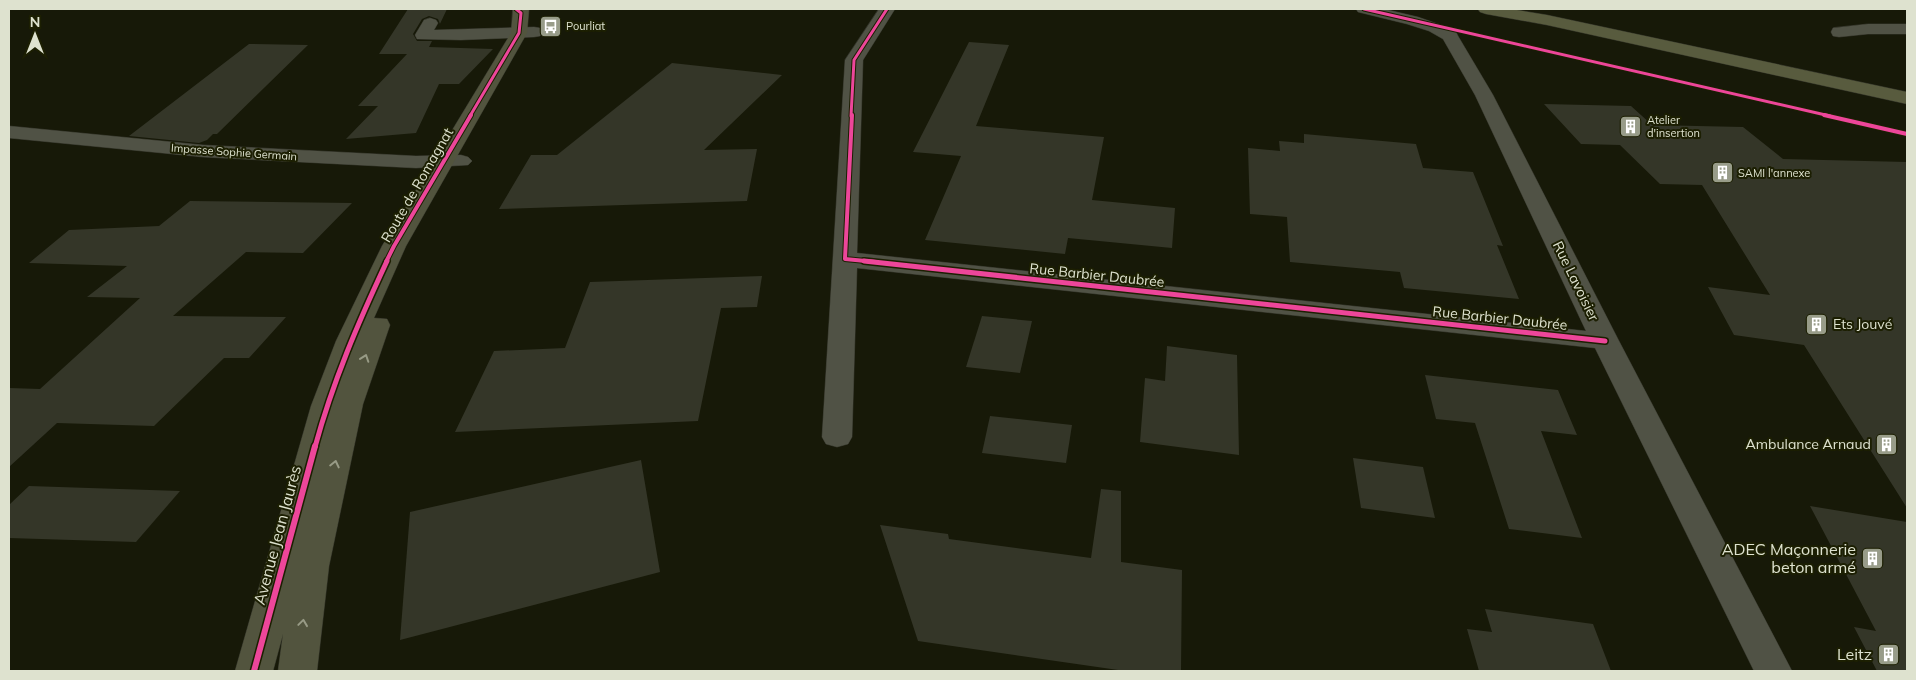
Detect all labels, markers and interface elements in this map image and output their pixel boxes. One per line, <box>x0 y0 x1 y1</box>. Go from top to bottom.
north arrow <box>10 10 60 60</box>
text: N <box>30 13 40 31</box>
bus stop icon: Pourliat <box>538 14 562 38</box>
place label: Pourliat <box>566 19 605 33</box>
place label: Atelier d'insertion <box>1647 113 1700 140</box>
building icon: Atelier d'insertion <box>1619 114 1643 138</box>
street label: Route de Romagnat <box>377 124 457 246</box>
street label: Impasse Sophie Germain <box>170 141 298 163</box>
building icon: SAMI l'annexe <box>1710 161 1734 185</box>
place label: SAMI l'annexe <box>1738 166 1810 180</box>
street label: Rue Lavoisier <box>1549 238 1603 325</box>
street label: Rue Barbier Daubrée <box>1029 259 1165 291</box>
street label: Rue Barbier Daubrée <box>1432 302 1568 334</box>
building icon: Ets Jouvé <box>1805 312 1829 336</box>
place label: Ets Jouvé <box>1833 315 1892 333</box>
one-way arrow <box>359 354 369 362</box>
building icon: Ambulance Arnaud <box>1875 432 1899 456</box>
place label: Ambulance Arnaud <box>1745 435 1871 453</box>
one-way arrow <box>329 459 340 468</box>
street label: Avenue Jean Jaurès <box>249 463 305 607</box>
place label: ADEC Maçonnerie beton armé <box>1722 539 1856 577</box>
building icon: ADEC Maçonnerie beton armé <box>1860 546 1884 570</box>
one-way arrow <box>298 619 308 627</box>
building icon: Leitz <box>1876 642 1900 666</box>
place label: Leitz <box>1837 644 1872 664</box>

